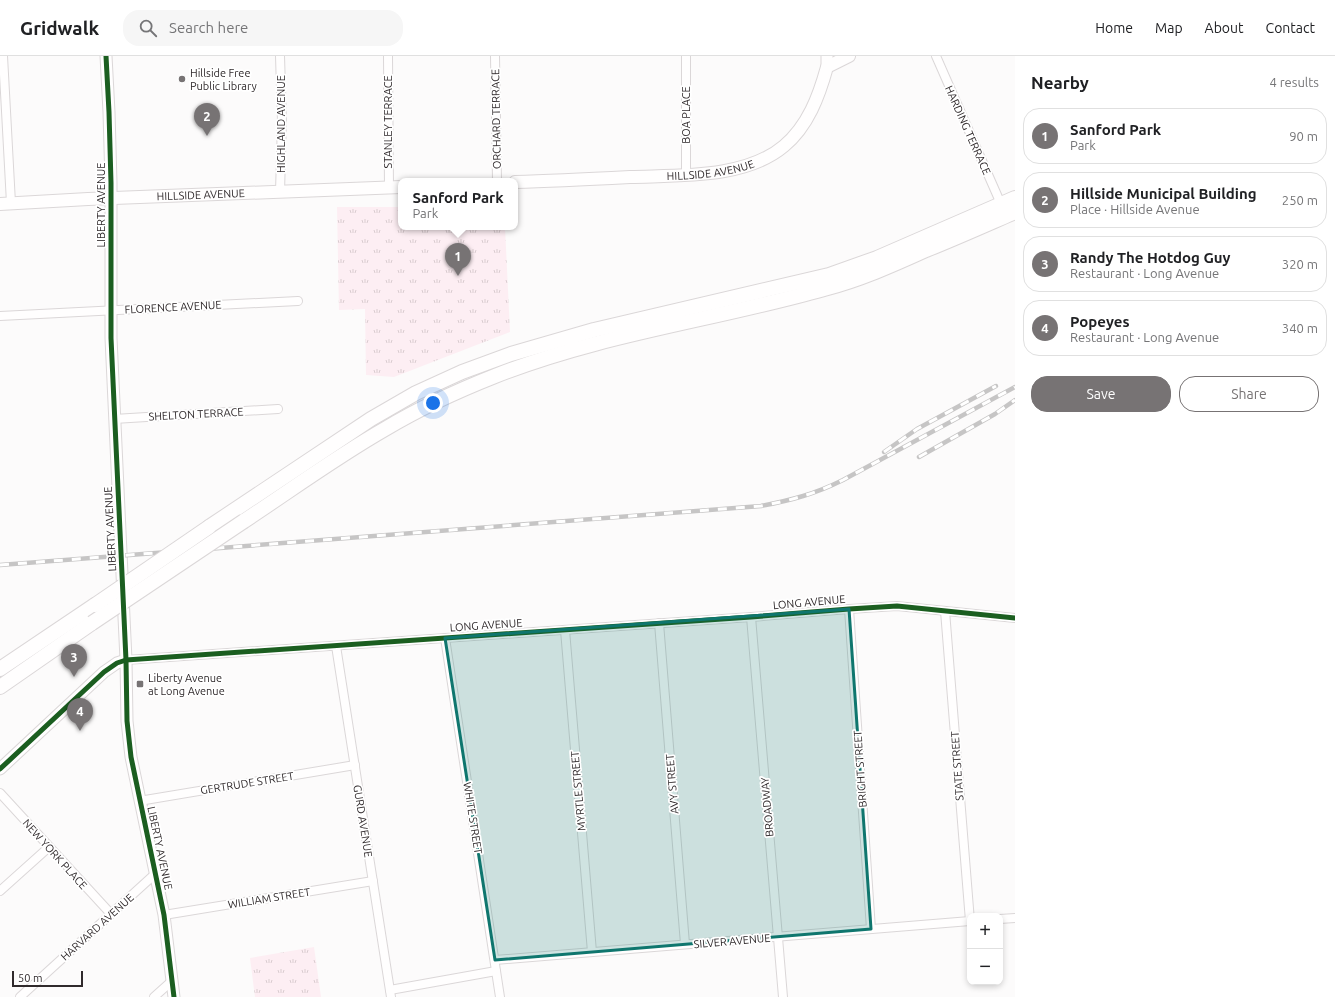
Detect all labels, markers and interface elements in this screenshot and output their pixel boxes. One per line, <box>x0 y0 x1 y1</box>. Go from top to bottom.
search box <box>123 10 403 46</box>
text: Gridwalk <box>20 17 99 39</box>
icon: search <box>137 17 159 39</box>
text: Search here <box>169 19 248 36</box>
text: Home <box>1095 20 1133 36</box>
text: Map <box>1155 20 1183 36</box>
text: About <box>1205 20 1244 36</box>
text: Contact <box>1266 20 1315 36</box>
place label: Hillside Free Public Library <box>190 67 257 92</box>
street label: ORCHARD TERRACE <box>489 69 503 169</box>
text: Nearby <box>1031 73 1089 92</box>
marker: Hillside Free Public Library <box>177 74 187 84</box>
street label: HIGHLAND AVENUE <box>275 75 287 173</box>
street label: STANLEY TERRACE <box>382 75 394 169</box>
text: 4 results <box>1269 75 1319 89</box>
street label: HARDING TERRACE <box>943 84 993 176</box>
street label: BOA PLACE <box>680 86 692 144</box>
pin: 2 <box>194 103 220 136</box>
text: Sanford Park <box>1070 121 1161 138</box>
text: 1 <box>1041 129 1049 143</box>
text: 90 m <box>1289 129 1318 143</box>
text: Park <box>1070 138 1096 152</box>
street label: HILLSIDE AVENUE <box>667 158 756 182</box>
street label: LIBERTY AVENUE <box>95 162 107 248</box>
popup <box>398 178 518 230</box>
text: Hillside Municipal Building <box>1070 185 1257 202</box>
street label: HILLSIDE AVENUE <box>156 187 245 202</box>
text: Sanford Park <box>412 189 504 206</box>
text: 2 <box>1041 193 1049 207</box>
text: 250 m <box>1282 193 1318 207</box>
text: Place · Hillside Avenue <box>1070 202 1200 216</box>
text: Park <box>412 206 438 220</box>
pin: 1 <box>445 243 471 276</box>
text: Randy The Hotdog Guy <box>1070 249 1230 266</box>
text: 3 <box>1041 257 1049 271</box>
text: 320 m <box>1282 257 1318 271</box>
text: Restaurant · Long Avenue <box>1070 266 1219 280</box>
street label: FLORENCE AVENUE <box>124 298 222 316</box>
text: Popeyes <box>1070 313 1129 330</box>
text: 4 <box>1041 321 1049 335</box>
text: 340 m <box>1282 321 1318 335</box>
text: Restaurant · Long Avenue <box>1070 330 1219 344</box>
button: Save <box>1031 376 1171 412</box>
button: Share <box>1179 376 1319 412</box>
your location <box>423 393 443 413</box>
street label: SHELTON TERRACE <box>148 406 244 422</box>
street label: LIBERTY AVENUE <box>102 486 118 572</box>
street label: LONG AVENUE <box>772 593 846 611</box>
street label: LONG AVENUE <box>449 616 523 634</box>
pin: 3 <box>61 644 87 677</box>
place label: Liberty Avenue at Long Avenue <box>148 672 225 697</box>
marker: Liberty Avenue at Long Avenue <box>135 679 145 689</box>
pin: 4 <box>67 698 93 731</box>
street label: BRIGHT STREET <box>851 730 869 808</box>
street label: STATE STREET <box>949 731 965 801</box>
street label: MYRTLE STREET <box>569 750 587 832</box>
street label: AVY STREET <box>663 754 681 814</box>
street label: GERTRUDE STREET <box>199 770 295 796</box>
street label: BROADWAY <box>758 776 776 837</box>
street label: WHITE STREET <box>461 781 485 855</box>
street label: GURD AVENUE <box>351 784 375 858</box>
street label: LIBERTY AVENUE <box>145 805 175 891</box>
street label: NEW YORK PLACE <box>20 817 90 891</box>
street label: WILLIAM STREET <box>227 886 311 910</box>
street label: HARVARD AVENUE <box>58 891 136 963</box>
map controls <box>967 913 1003 985</box>
button: + <box>967 913 1003 949</box>
street label: SILVER AVENUE <box>693 932 771 950</box>
button: − <box>967 949 1003 985</box>
scale bar <box>12 969 83 988</box>
text: 50 m <box>18 972 42 984</box>

